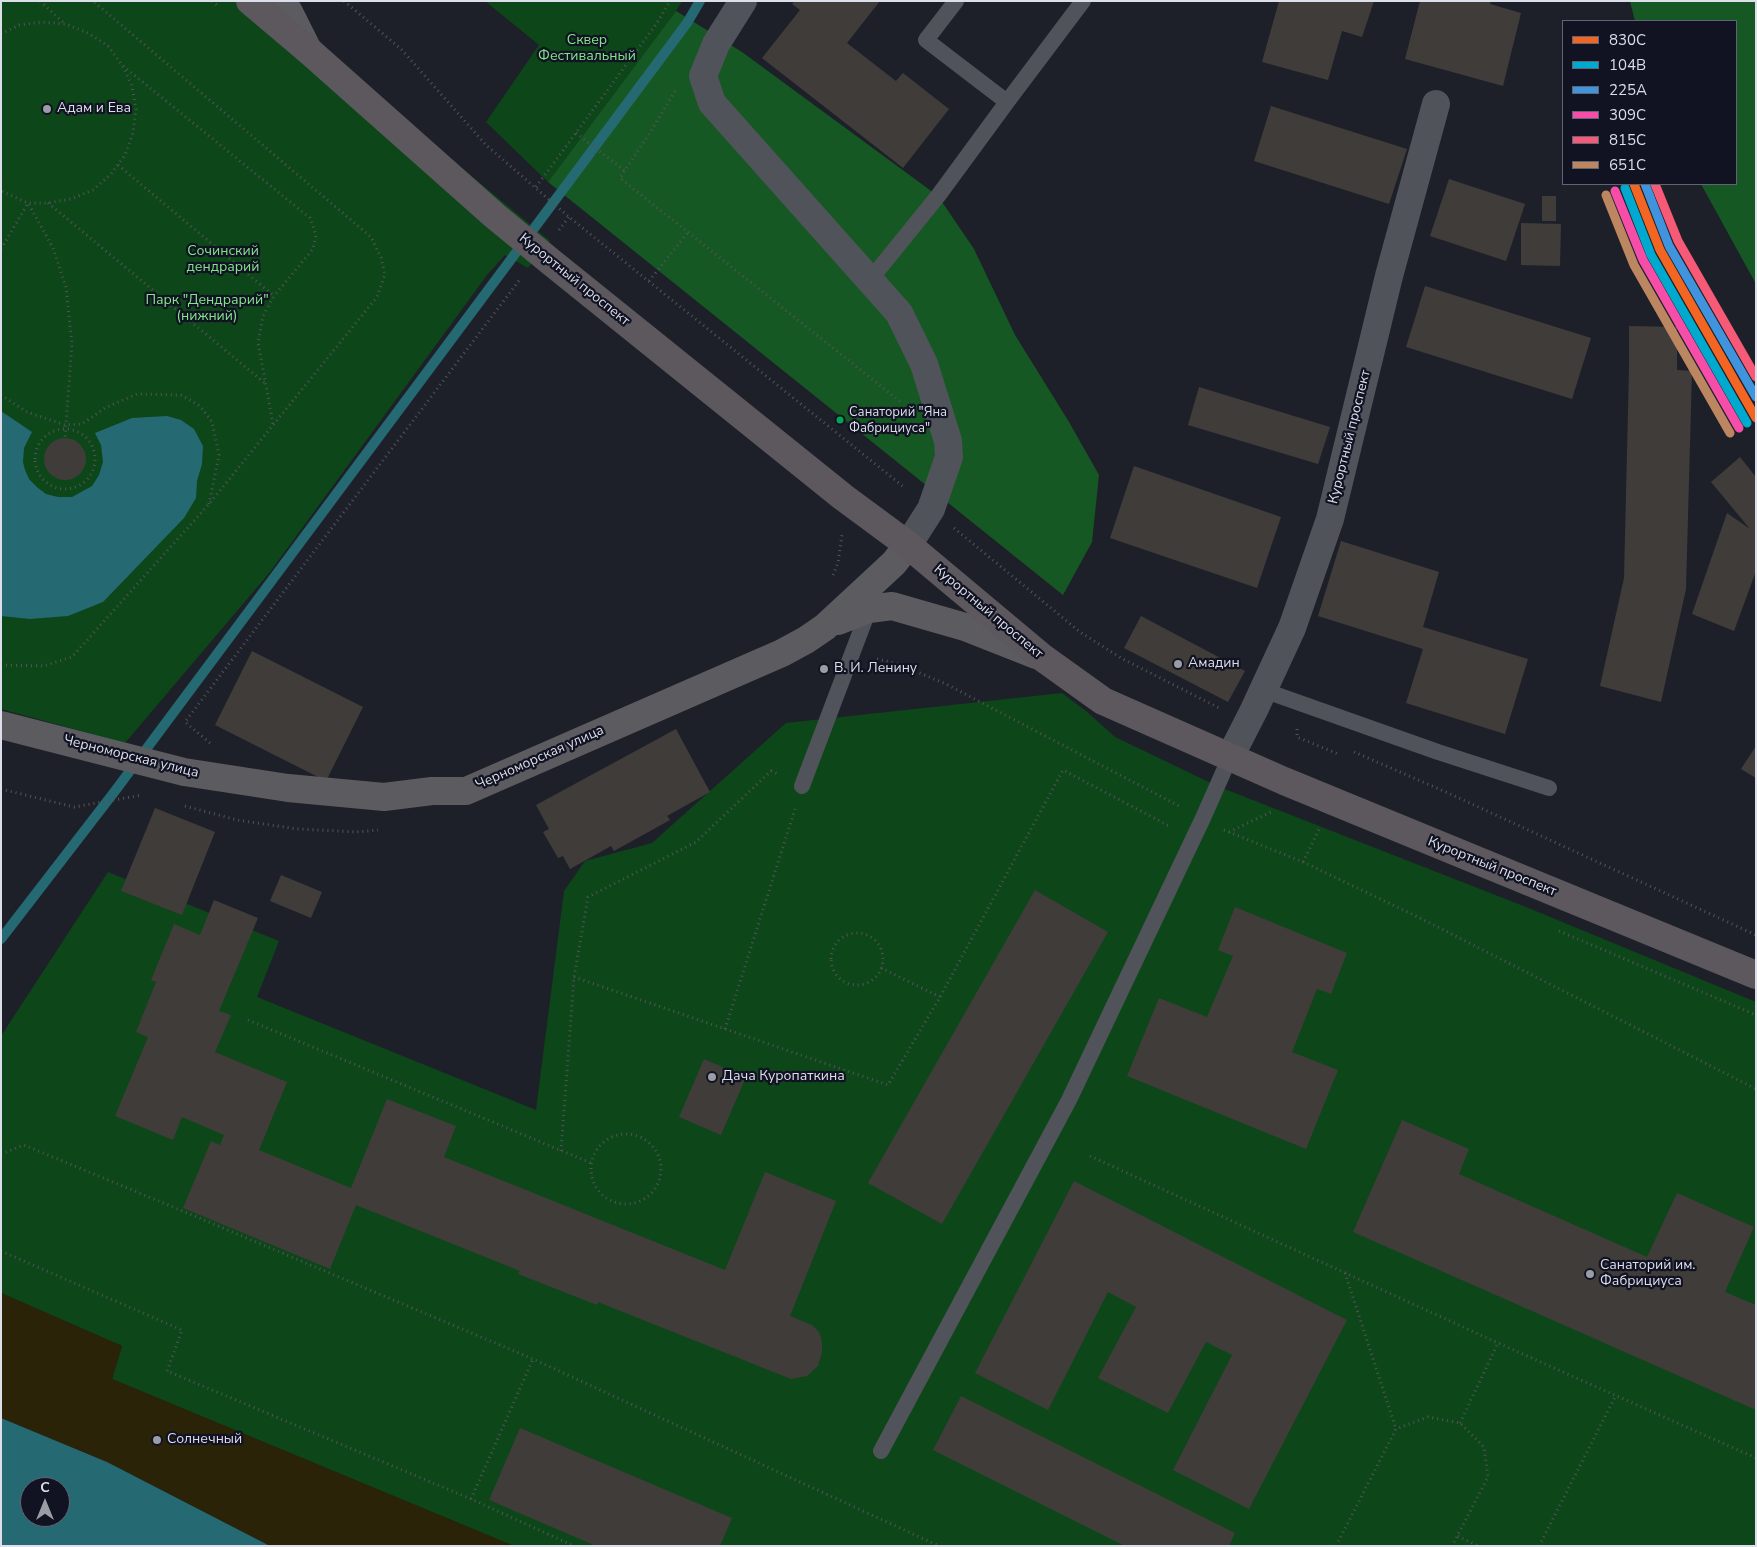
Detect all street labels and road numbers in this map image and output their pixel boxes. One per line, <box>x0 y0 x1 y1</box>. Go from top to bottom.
street label: Курортный проспект <box>515 230 633 330</box>
street label: Курортный проспект <box>1325 368 1375 506</box>
street label: Курортный проспект <box>930 561 1046 663</box>
street label: Черноморская улица <box>473 722 607 794</box>
street label: Черноморская улица <box>62 732 200 782</box>
street label: Курортный проспект <box>1425 833 1559 901</box>

